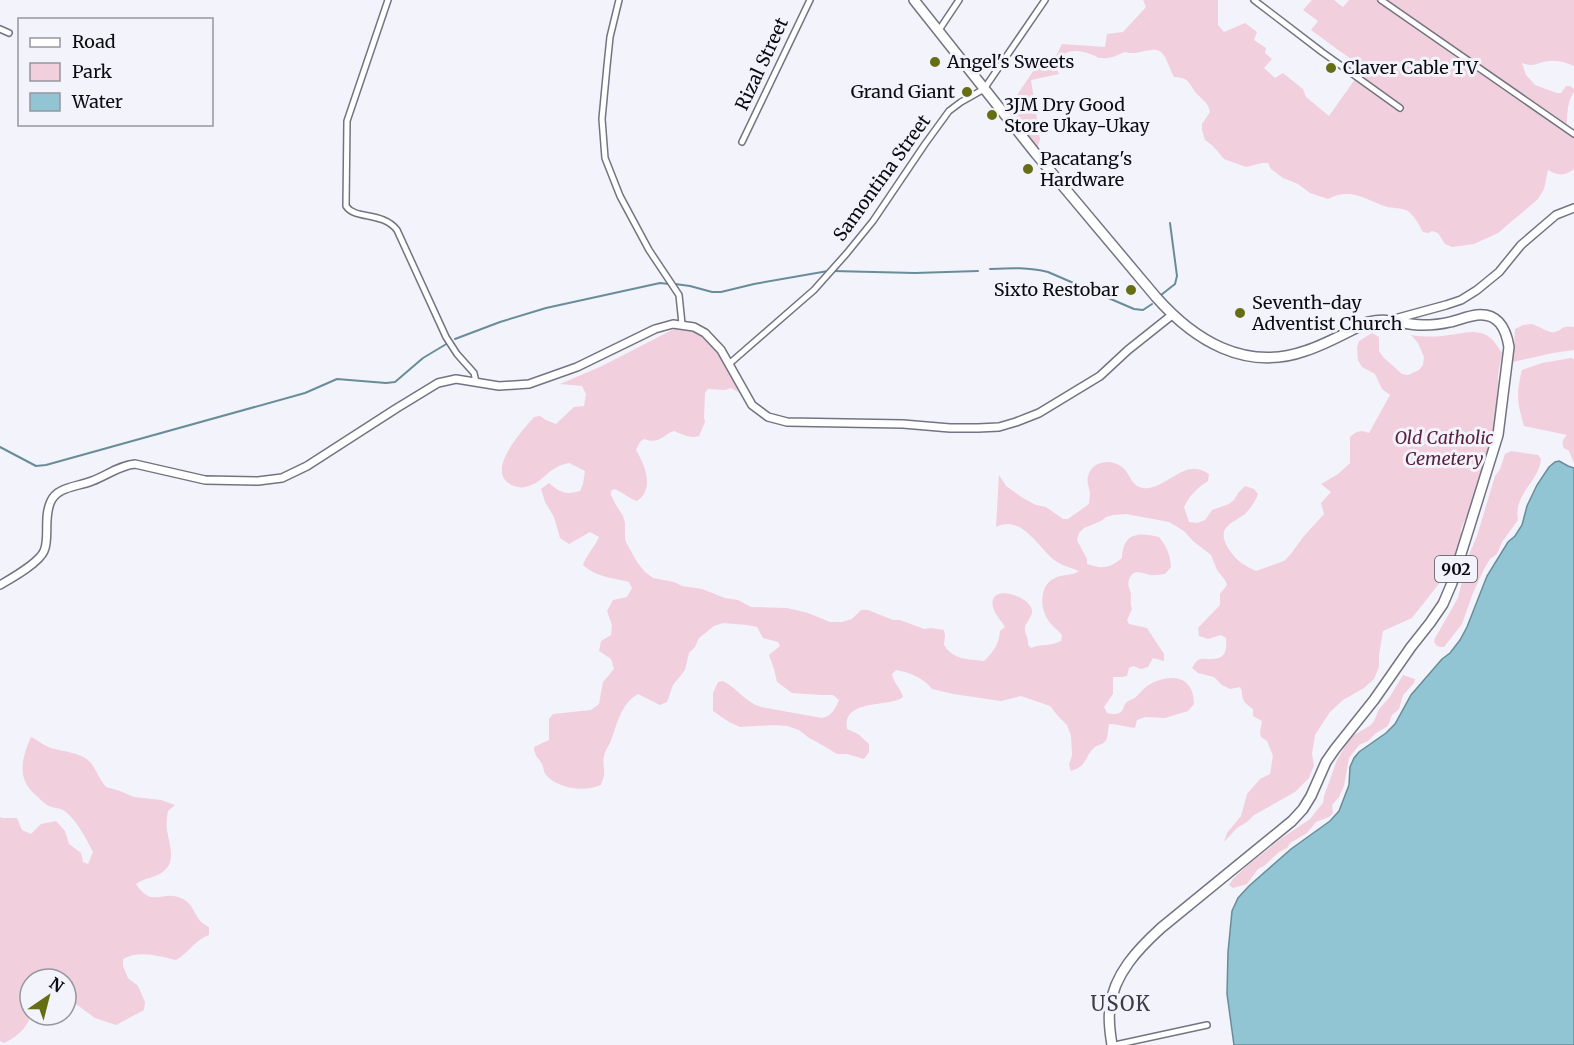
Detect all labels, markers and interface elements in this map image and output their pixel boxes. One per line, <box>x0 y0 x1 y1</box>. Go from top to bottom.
street label: Rizal Street <box>730 14 793 114</box>
legend <box>18 18 213 126</box>
text: Road <box>72 30 116 53</box>
place label: Angel's Sweets <box>946 50 1075 73</box>
marker: Angel's Sweets <box>928 55 942 69</box>
place label: Claver Cable TV <box>1343 56 1479 79</box>
text: Park <box>72 60 113 83</box>
marker: Claver Cable TV <box>1324 61 1338 75</box>
place label: Grand Giant <box>851 80 955 103</box>
marker: Grand Giant <box>960 85 974 99</box>
text: Water <box>71 90 123 113</box>
place label: 3JM Dry Good Store Ukay-Ukay <box>1004 93 1150 137</box>
marker: 3JM Dry Good Store Ukay-Ukay <box>985 108 999 122</box>
street label: Samontina Street <box>828 110 935 246</box>
place label: Pacatang's Hardware <box>1040 147 1132 191</box>
marker: Pacatang's Hardware <box>1021 162 1035 176</box>
place label: Sixto Restobar <box>994 278 1119 301</box>
marker: Sixto Restobar <box>1124 283 1138 297</box>
place label: Seventh-day Adventist Church <box>1251 291 1402 335</box>
marker: Seventh-day Adventist Church <box>1233 306 1247 320</box>
park label: Old Catholic Cemetery <box>1394 426 1494 470</box>
road number: 902 <box>1435 556 1477 582</box>
north arrow <box>18 967 78 1027</box>
text: N <box>46 973 68 997</box>
district label: USOK <box>1091 991 1151 1016</box>

